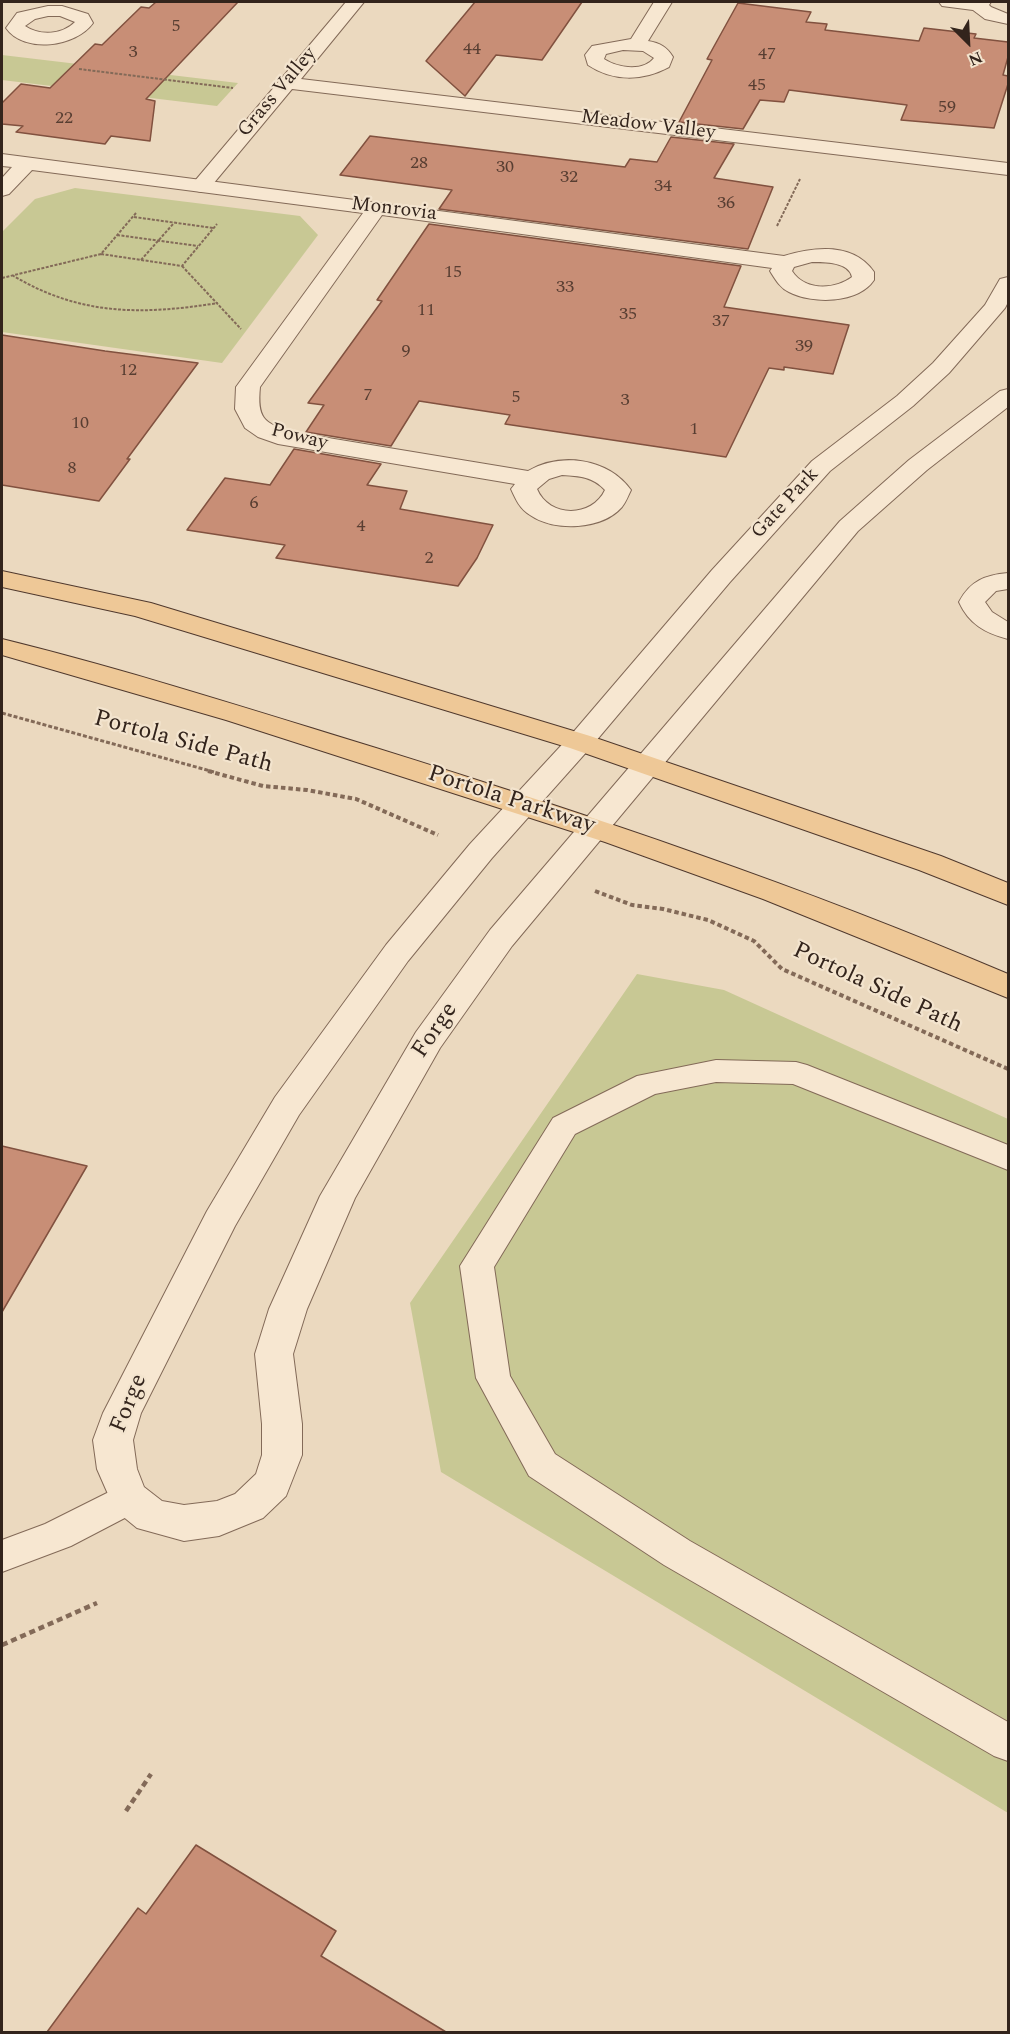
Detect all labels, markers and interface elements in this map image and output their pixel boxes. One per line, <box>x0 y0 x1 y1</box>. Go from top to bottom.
north arrow <box>938 12 998 72</box>
house number: 5 <box>172 16 180 38</box>
house number: 44 <box>463 39 481 61</box>
house number: 3 <box>129 42 137 64</box>
street label: Grass Valley <box>233 43 323 143</box>
house number: 47 <box>758 44 776 66</box>
text: N <box>964 45 986 72</box>
house number: 45 <box>748 75 766 97</box>
house number: 59 <box>938 97 956 119</box>
street label: Meadow Valley <box>579 106 717 146</box>
house number: 22 <box>55 108 73 130</box>
house number: 28 <box>410 153 428 175</box>
house number: 30 <box>496 157 514 179</box>
house number: 32 <box>560 167 578 189</box>
house number: 34 <box>654 176 672 198</box>
street label: Monrovia <box>350 193 438 227</box>
house number: 36 <box>717 193 735 215</box>
house number: 15 <box>444 262 462 284</box>
house number: 33 <box>556 277 574 299</box>
house number: 11 <box>417 300 435 322</box>
house number: 35 <box>619 304 637 326</box>
house number: 37 <box>712 311 730 333</box>
house number: 39 <box>795 336 813 358</box>
house number: 9 <box>402 341 410 363</box>
house number: 12 <box>119 360 137 382</box>
house number: 7 <box>364 385 372 407</box>
house number: 5 <box>512 387 520 409</box>
house number: 3 <box>621 390 629 412</box>
house number: 10 <box>71 413 89 435</box>
street label: Poway <box>268 419 330 457</box>
house number: 1 <box>690 419 698 441</box>
house number: 8 <box>68 458 76 480</box>
street label: Gate Park <box>747 464 825 544</box>
house number: 6 <box>250 493 258 515</box>
house number: 4 <box>357 516 365 538</box>
house number: 2 <box>425 548 433 570</box>
street label: Portola Side Path <box>90 705 276 781</box>
street label: Portola Parkway <box>424 760 598 842</box>
street label: Portola Side Path <box>788 937 966 1041</box>
street label: Forge <box>407 998 465 1064</box>
street label: Forge <box>105 1370 155 1438</box>

